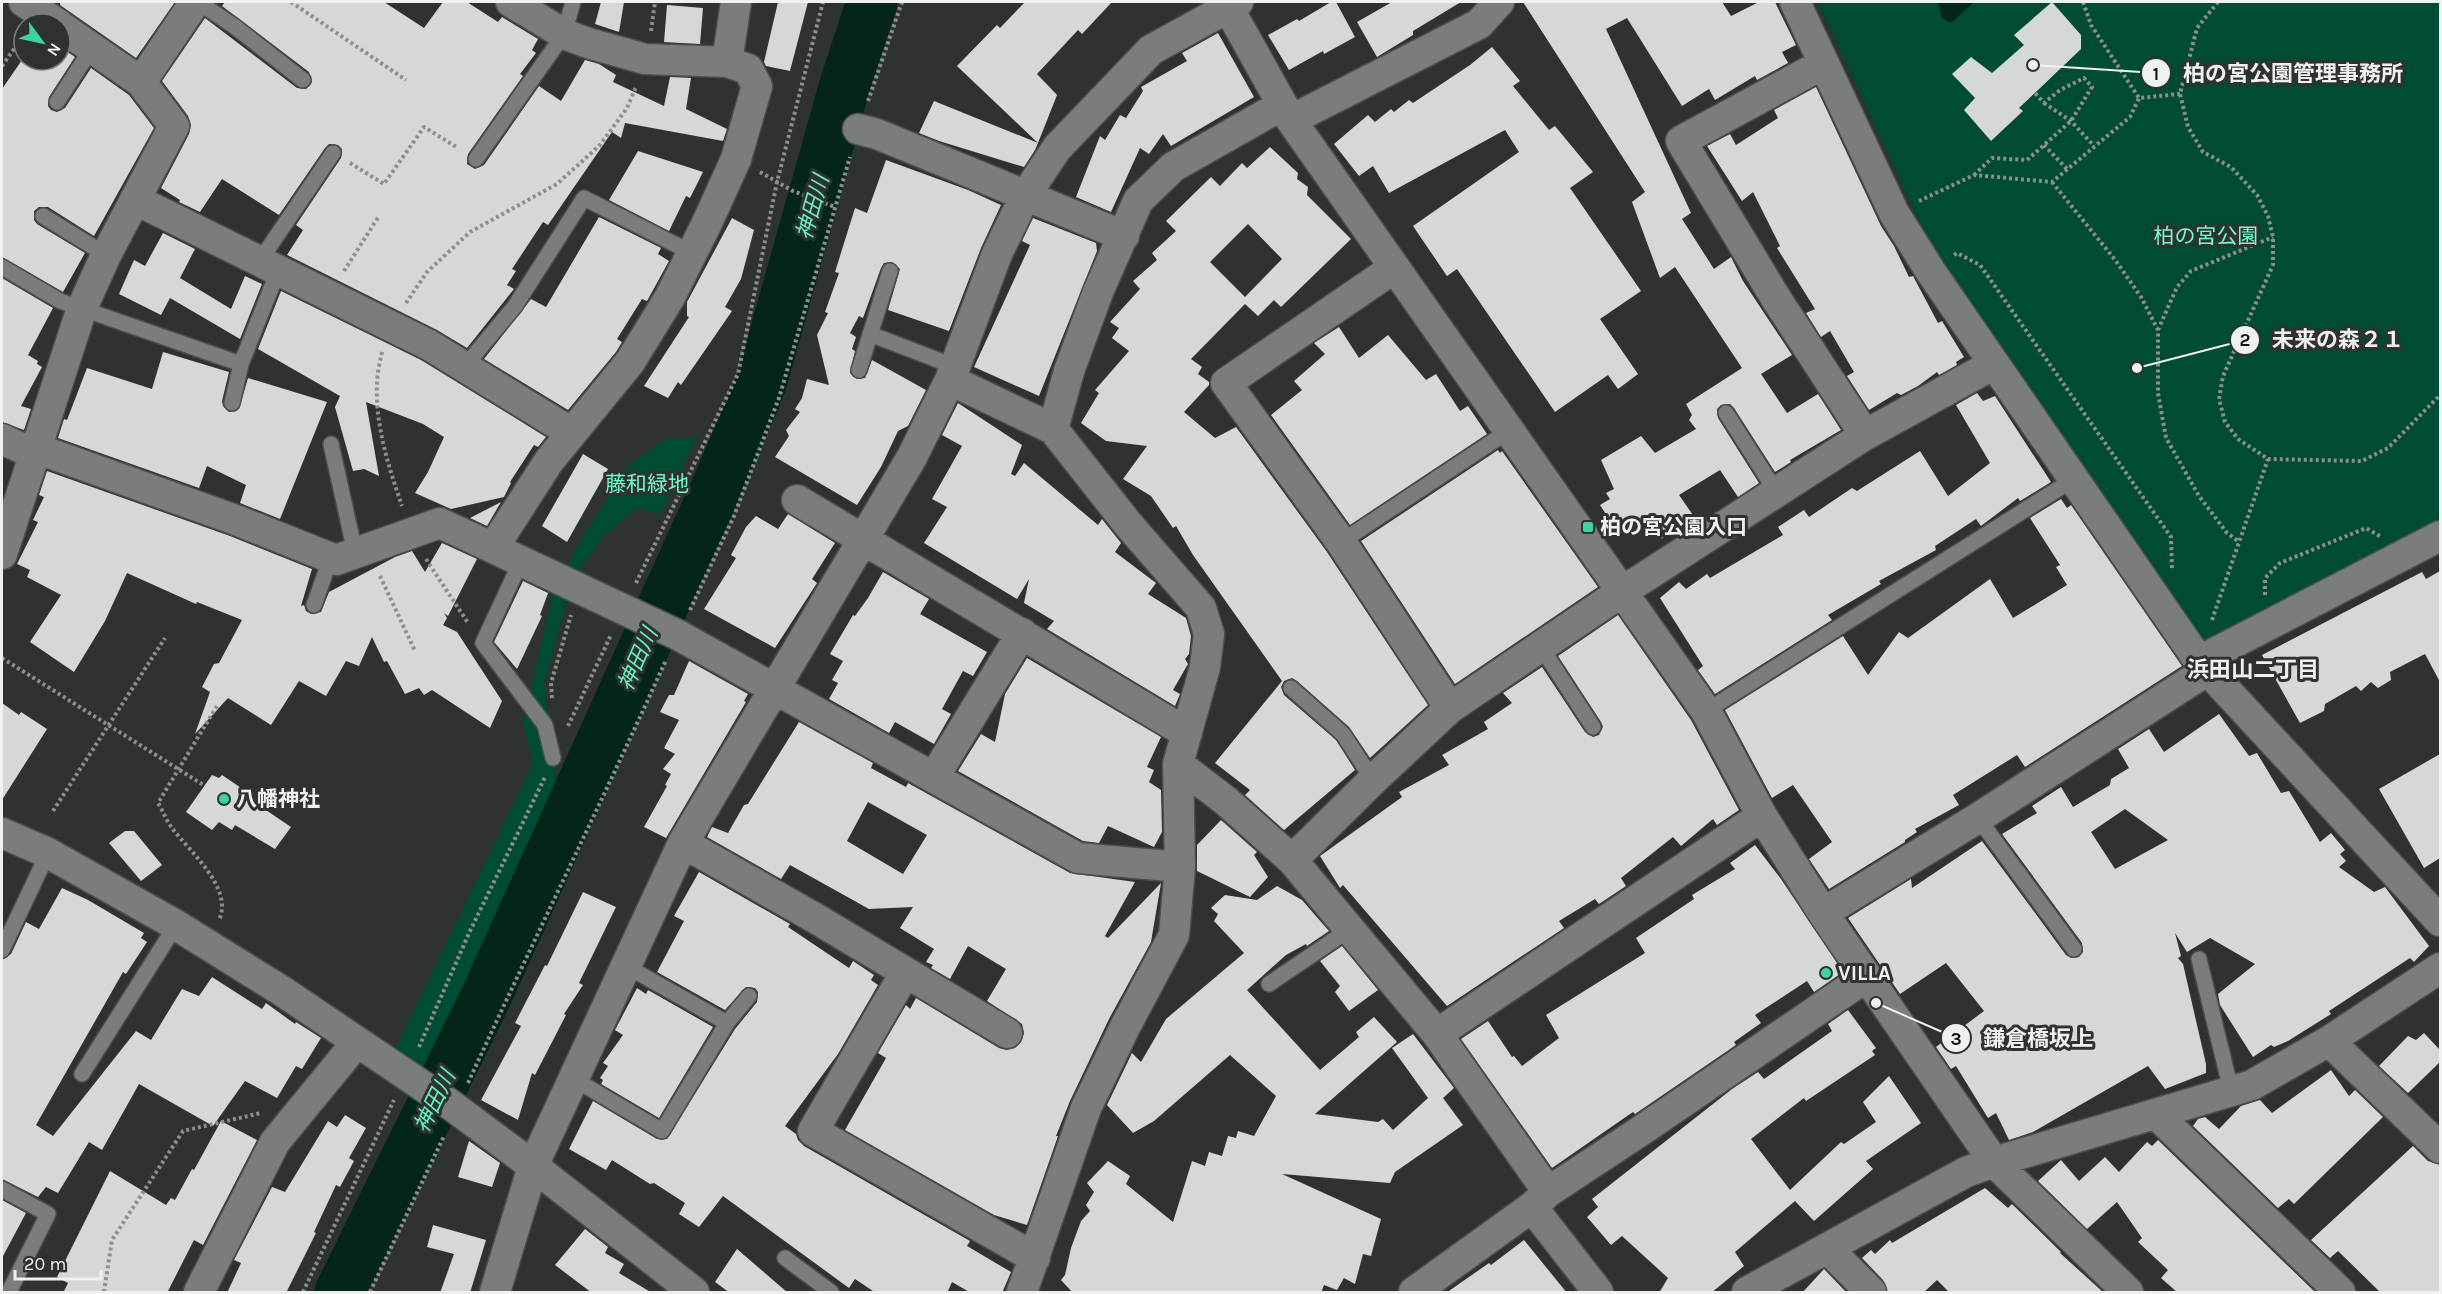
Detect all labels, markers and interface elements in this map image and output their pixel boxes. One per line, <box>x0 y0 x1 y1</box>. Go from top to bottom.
north arrow <box>12 12 72 72</box>
text: N <box>43 40 65 60</box>
callout: 柏の宮公園管理事務所 <box>2141 53 2415 93</box>
text: 柏の宮公園管理事務所 <box>2183 61 2403 87</box>
text: 1 <box>2153 63 2159 85</box>
water label: 神田川 <box>791 170 835 243</box>
park label: 柏の宮公園 <box>2154 224 2259 248</box>
callout: 未来の森２１ <box>2230 320 2416 360</box>
text: 未来の森２１ <box>2272 327 2404 353</box>
text: 2 <box>2240 329 2250 351</box>
park label: 藤和緑地 <box>605 472 689 496</box>
place label: 柏の宮公園入口 <box>1600 515 1747 539</box>
marker: 柏の宮公園入口 <box>1581 520 1595 534</box>
water label: 神田川 <box>613 622 664 695</box>
district label: 浜田山二丁目 <box>2187 657 2319 683</box>
place label: 八幡神社 <box>236 787 320 811</box>
marker: 八幡神社 <box>217 792 231 806</box>
place label: VILLA <box>1838 961 1891 985</box>
marker: VILLA <box>1819 966 1833 980</box>
callout: 鎌倉橋坂上 <box>1941 1018 2105 1058</box>
text: 鎌倉橋坂上 <box>1983 1026 2093 1052</box>
text: 3 <box>1950 1028 1962 1050</box>
water label: 神田川 <box>409 1064 462 1137</box>
scale bar <box>15 1243 100 1281</box>
text: 20 m <box>24 1253 66 1275</box>

